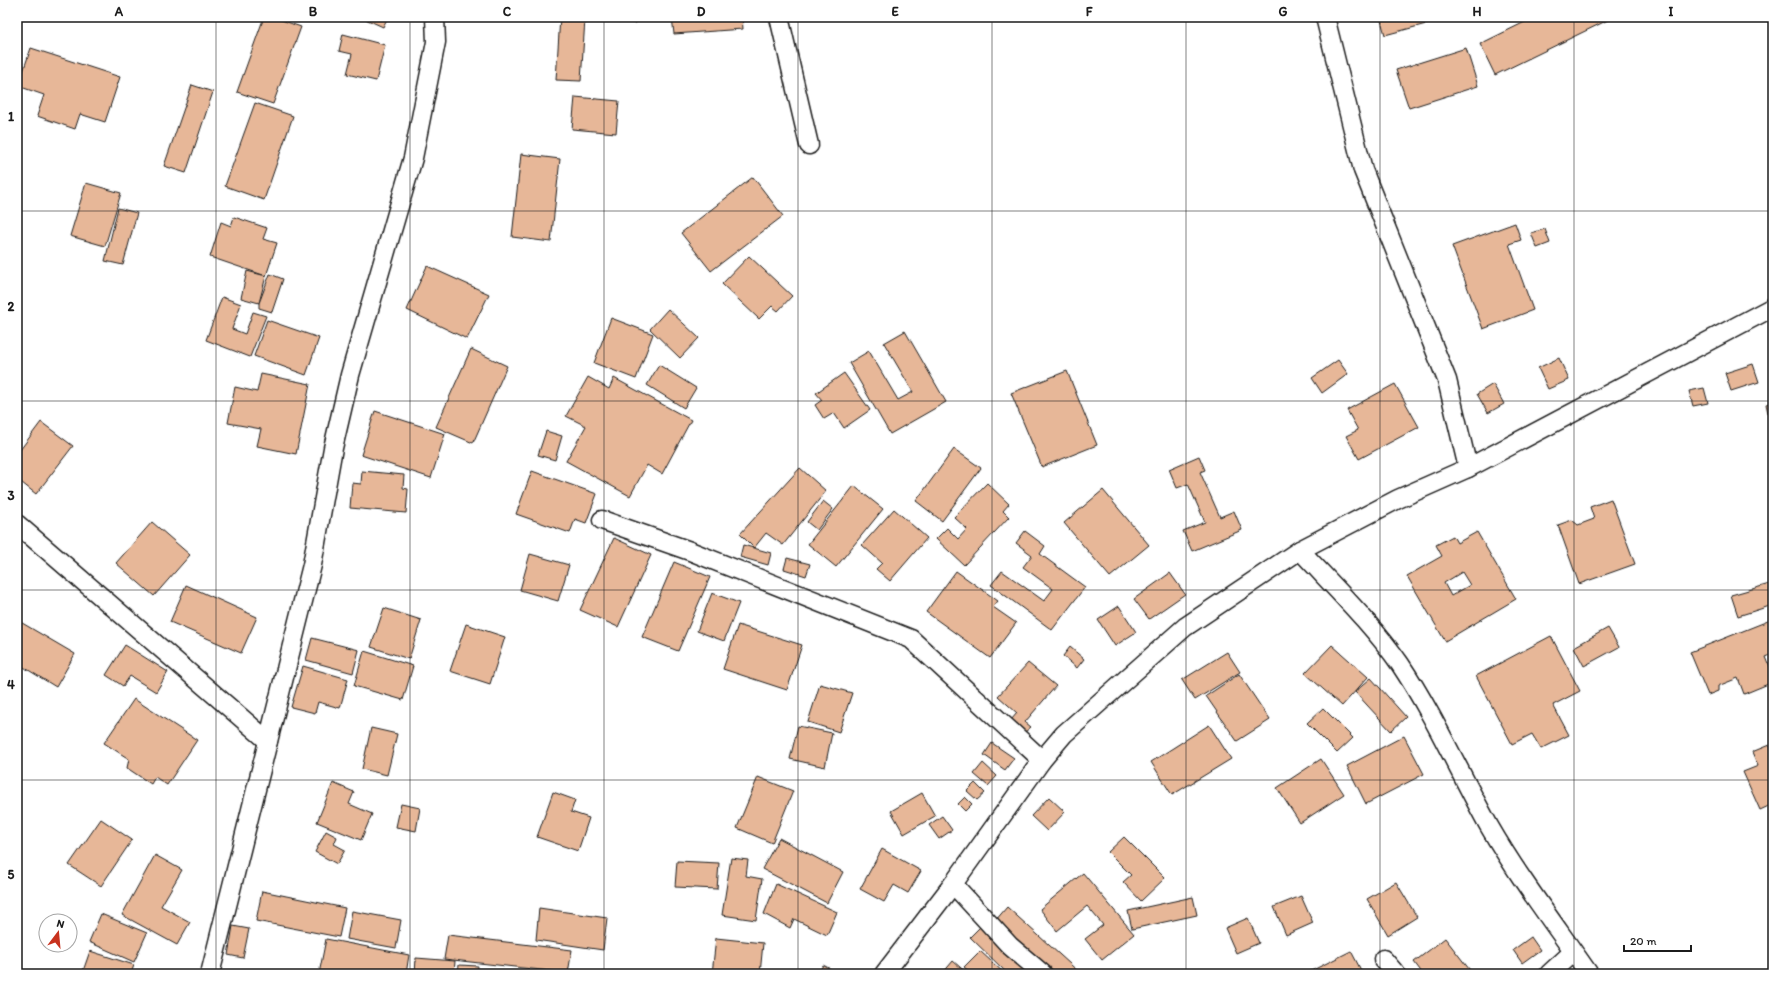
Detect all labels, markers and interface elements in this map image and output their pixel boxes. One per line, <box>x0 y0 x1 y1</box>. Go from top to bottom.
text: A <box>114 4 124 19</box>
text: B <box>309 4 318 19</box>
text: C <box>503 4 512 19</box>
text: D <box>697 4 706 19</box>
text: E <box>891 4 899 19</box>
text: F <box>1086 4 1093 19</box>
text: G <box>1279 4 1288 19</box>
text: H <box>1473 4 1482 19</box>
text: I <box>1669 4 1674 19</box>
text: 1 <box>8 109 14 124</box>
text: 2 <box>8 299 15 314</box>
text: 3 <box>7 488 15 503</box>
text: 4 <box>7 677 15 692</box>
text: 5 <box>8 867 15 882</box>
north arrow <box>38 913 78 953</box>
text: N <box>55 917 66 931</box>
scale bar <box>1624 927 1691 953</box>
text: 20 m <box>1630 934 1657 948</box>

